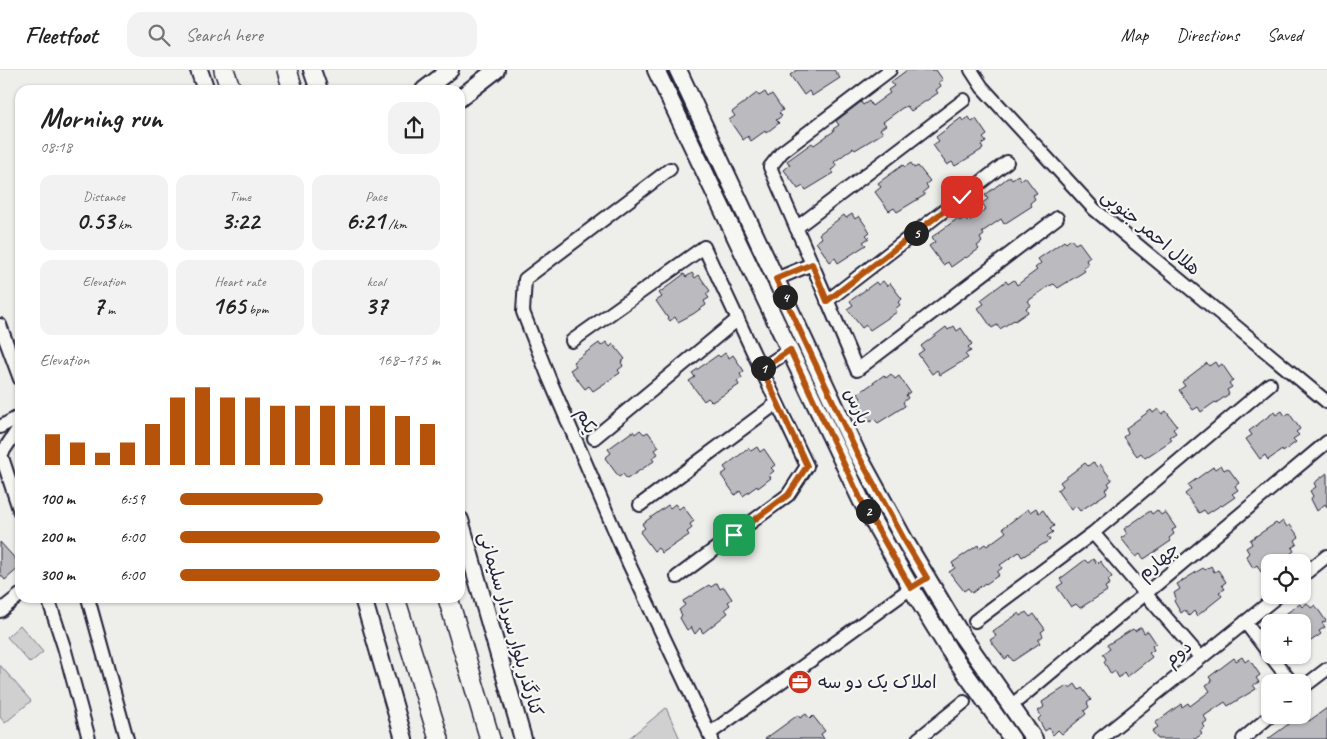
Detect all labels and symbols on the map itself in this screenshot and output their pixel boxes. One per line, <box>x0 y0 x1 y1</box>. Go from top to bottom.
pin <box>941 176 983 218</box>
street label: هلال احمر جنوبی <box>1096 184 1205 281</box>
pin: 5 <box>904 220 928 246</box>
pin: 4 <box>772 284 798 310</box>
pin: 1 <box>750 356 776 380</box>
street label: پارس <box>838 384 875 428</box>
street label: یکم <box>569 405 602 438</box>
pin: 2 <box>856 498 880 524</box>
pin <box>713 514 755 556</box>
street label: کنارگذر بلوار سردار سلیمانی <box>474 529 548 719</box>
street label: چهارم <box>1133 537 1185 587</box>
street label: دوم <box>1160 635 1198 673</box>
office icon: املاک یک دو سه <box>787 669 813 695</box>
place label: املاک یک دو سه <box>818 671 937 693</box>

